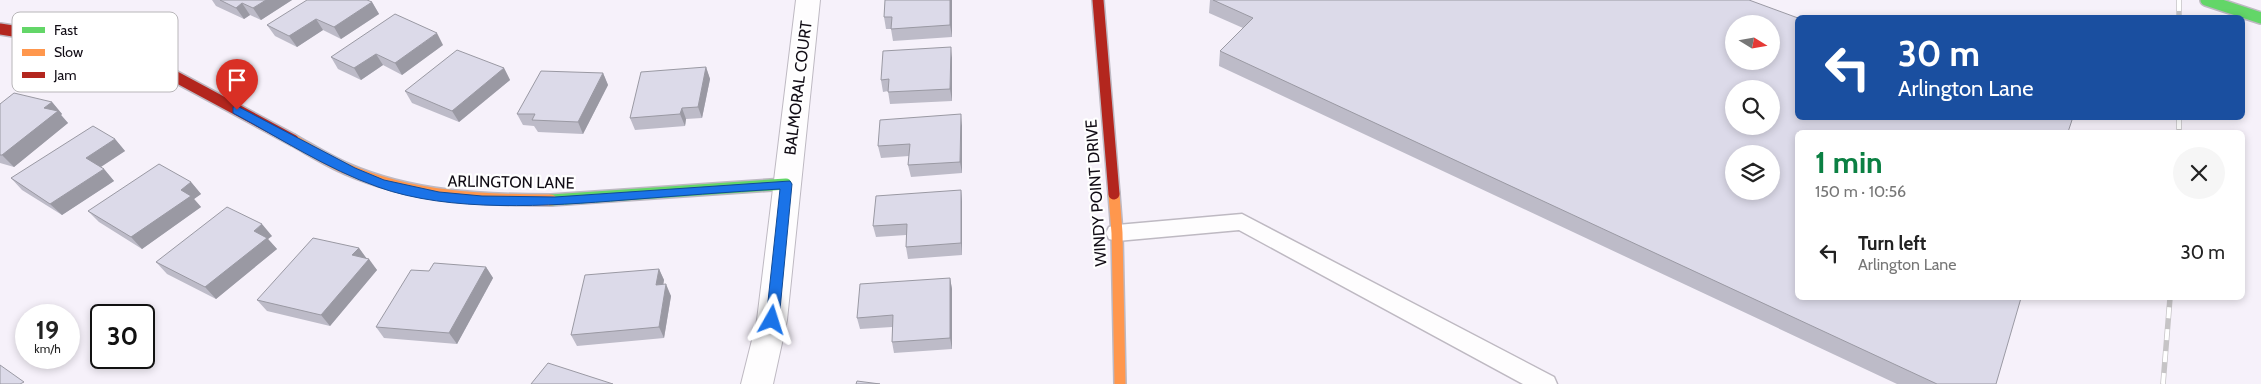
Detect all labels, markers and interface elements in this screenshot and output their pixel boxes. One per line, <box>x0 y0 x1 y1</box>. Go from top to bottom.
legend <box>12 12 178 92</box>
north arrow <box>1725 15 1780 70</box>
map controls <box>1725 15 1780 200</box>
street label: BALMORAL COURT <box>780 19 816 156</box>
text: Fast <box>54 21 78 39</box>
text: 30 m <box>1898 32 1980 75</box>
icon: left <box>1815 35 1880 100</box>
text: Slow <box>54 43 83 61</box>
pin <box>216 59 258 110</box>
text: Jam <box>53 66 76 84</box>
icon: arrive <box>223 66 251 94</box>
text: Arlington Lane <box>1898 75 2033 102</box>
button: search <box>1725 80 1780 135</box>
street label: WINDY POINT DRIVE <box>1081 119 1111 267</box>
text: 1 min <box>1815 144 1883 181</box>
button: layers <box>1725 145 1780 200</box>
button: close <box>2173 147 2225 199</box>
street label: ARLINGTON LANE <box>447 171 575 193</box>
text: 150 m · 10:56 <box>1815 182 1906 201</box>
text: Turn left <box>1858 232 1926 255</box>
icon: left <box>1815 239 1843 267</box>
text: 30 m <box>2181 241 2225 264</box>
text: Arlington Lane <box>1858 255 1957 274</box>
position arrow <box>745 293 797 345</box>
speed limit sign: 30 <box>90 304 155 369</box>
text: 19 <box>36 315 59 345</box>
text: km/h <box>34 341 61 356</box>

